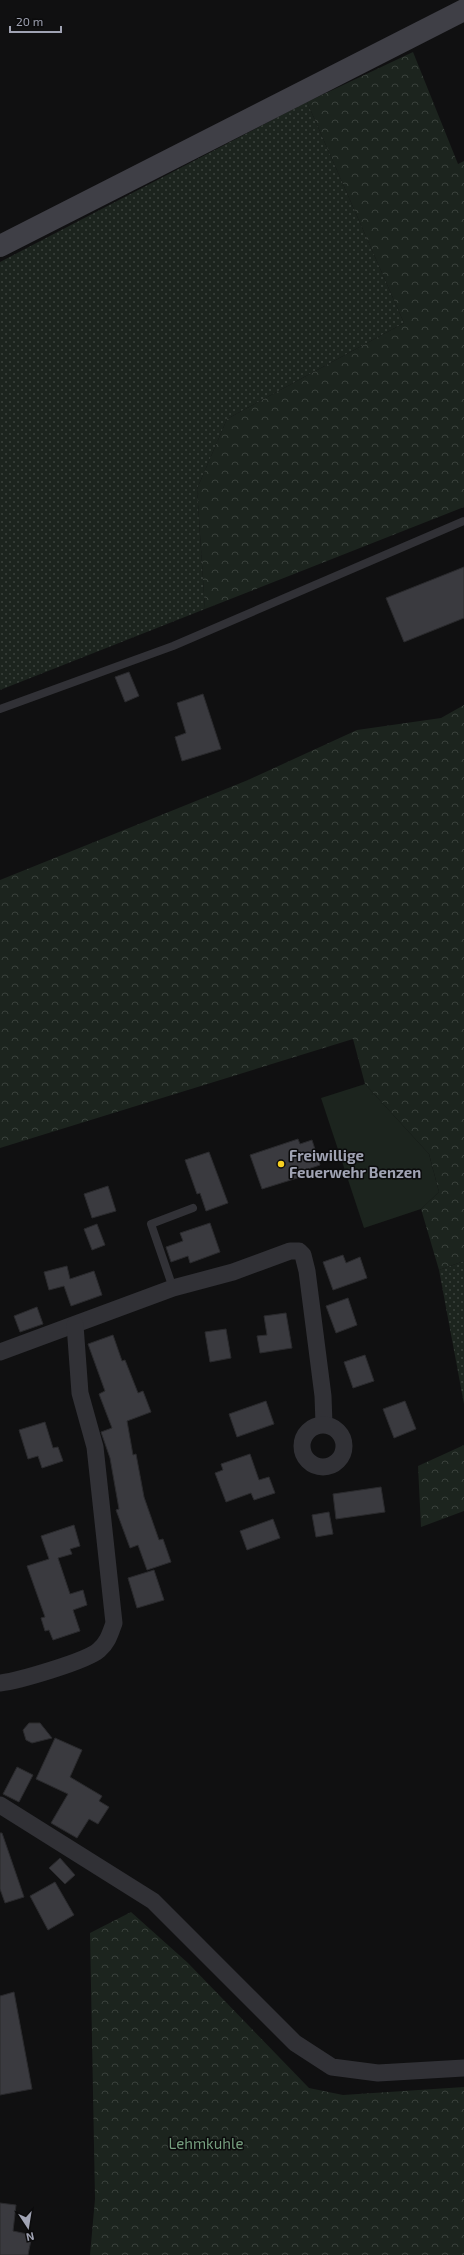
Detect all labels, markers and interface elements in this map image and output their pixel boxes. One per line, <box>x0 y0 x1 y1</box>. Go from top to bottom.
scale bar <box>10 8 61 34</box>
text: 20 m <box>16 14 43 28</box>
place label: Freiwillige Feuerwehr Benzen <box>289 1146 421 1181</box>
marker: Freiwillige Feuerwehr Benzen <box>276 1159 286 1169</box>
park label: Lehmkuhle <box>168 2134 244 2152</box>
north arrow <box>8 2207 48 2247</box>
text: N <box>25 2230 35 2244</box>

